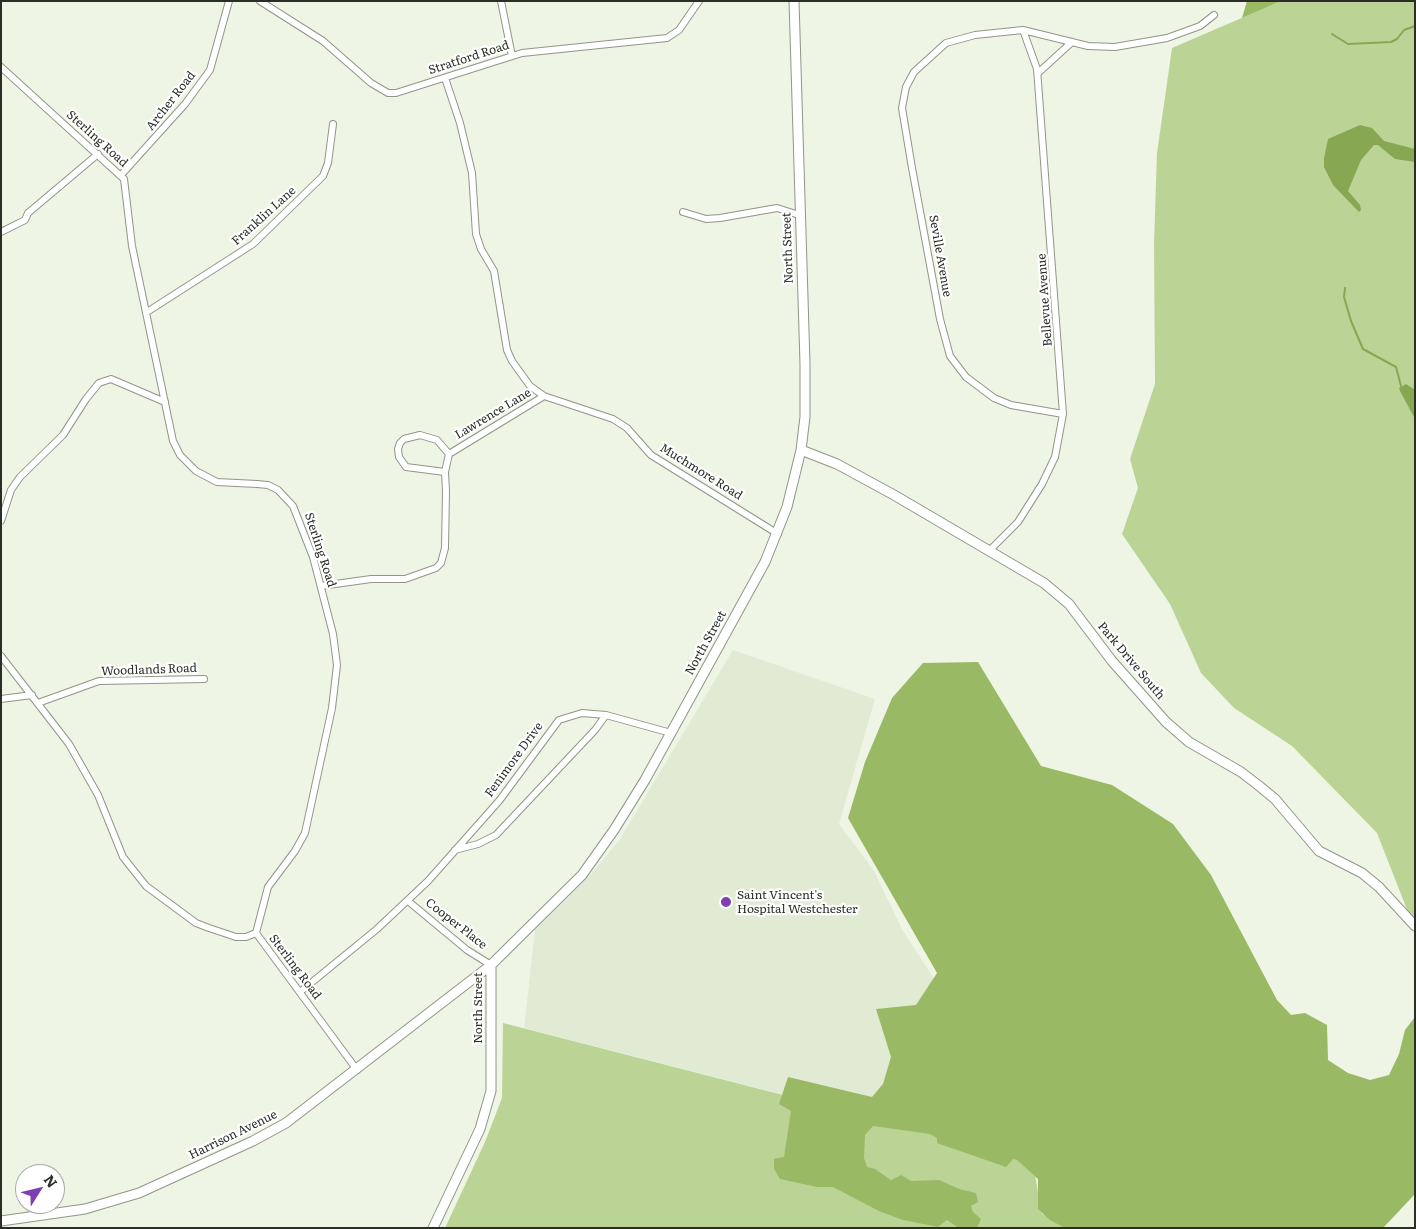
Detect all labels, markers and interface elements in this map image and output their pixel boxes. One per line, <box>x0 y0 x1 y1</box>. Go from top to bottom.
street label: Stratford Road <box>427 38 511 78</box>
street label: Archer Road <box>143 69 199 133</box>
street label: Sterling Road <box>63 108 131 170</box>
street label: Franklin Lane <box>229 184 299 248</box>
street label: North Street <box>780 212 796 284</box>
street label: Seville Avenue <box>926 214 954 298</box>
street label: Bellevue Avenue <box>1035 253 1055 347</box>
street label: Lawrence Lane <box>452 386 534 442</box>
street label: Muchmore Road <box>657 441 745 503</box>
street label: Sterling Road <box>301 511 339 589</box>
street label: North Street <box>682 608 730 678</box>
street label: Park Drive South <box>1094 619 1168 703</box>
street label: Woodlands Road <box>101 661 197 679</box>
street label: Fenimore Drive <box>482 720 546 800</box>
place label: Saint Vincent's Hospital Westchester <box>737 888 858 916</box>
marker: Saint Vincent's Hospital Westchester <box>719 895 733 909</box>
street label: Cooper Place <box>423 896 489 952</box>
street label: Sterling Road <box>266 932 324 1002</box>
street label: North Street <box>471 972 485 1044</box>
street label: Harrison Avenue <box>186 1107 280 1163</box>
north arrow <box>15 1164 65 1214</box>
text: N <box>40 1170 63 1191</box>

